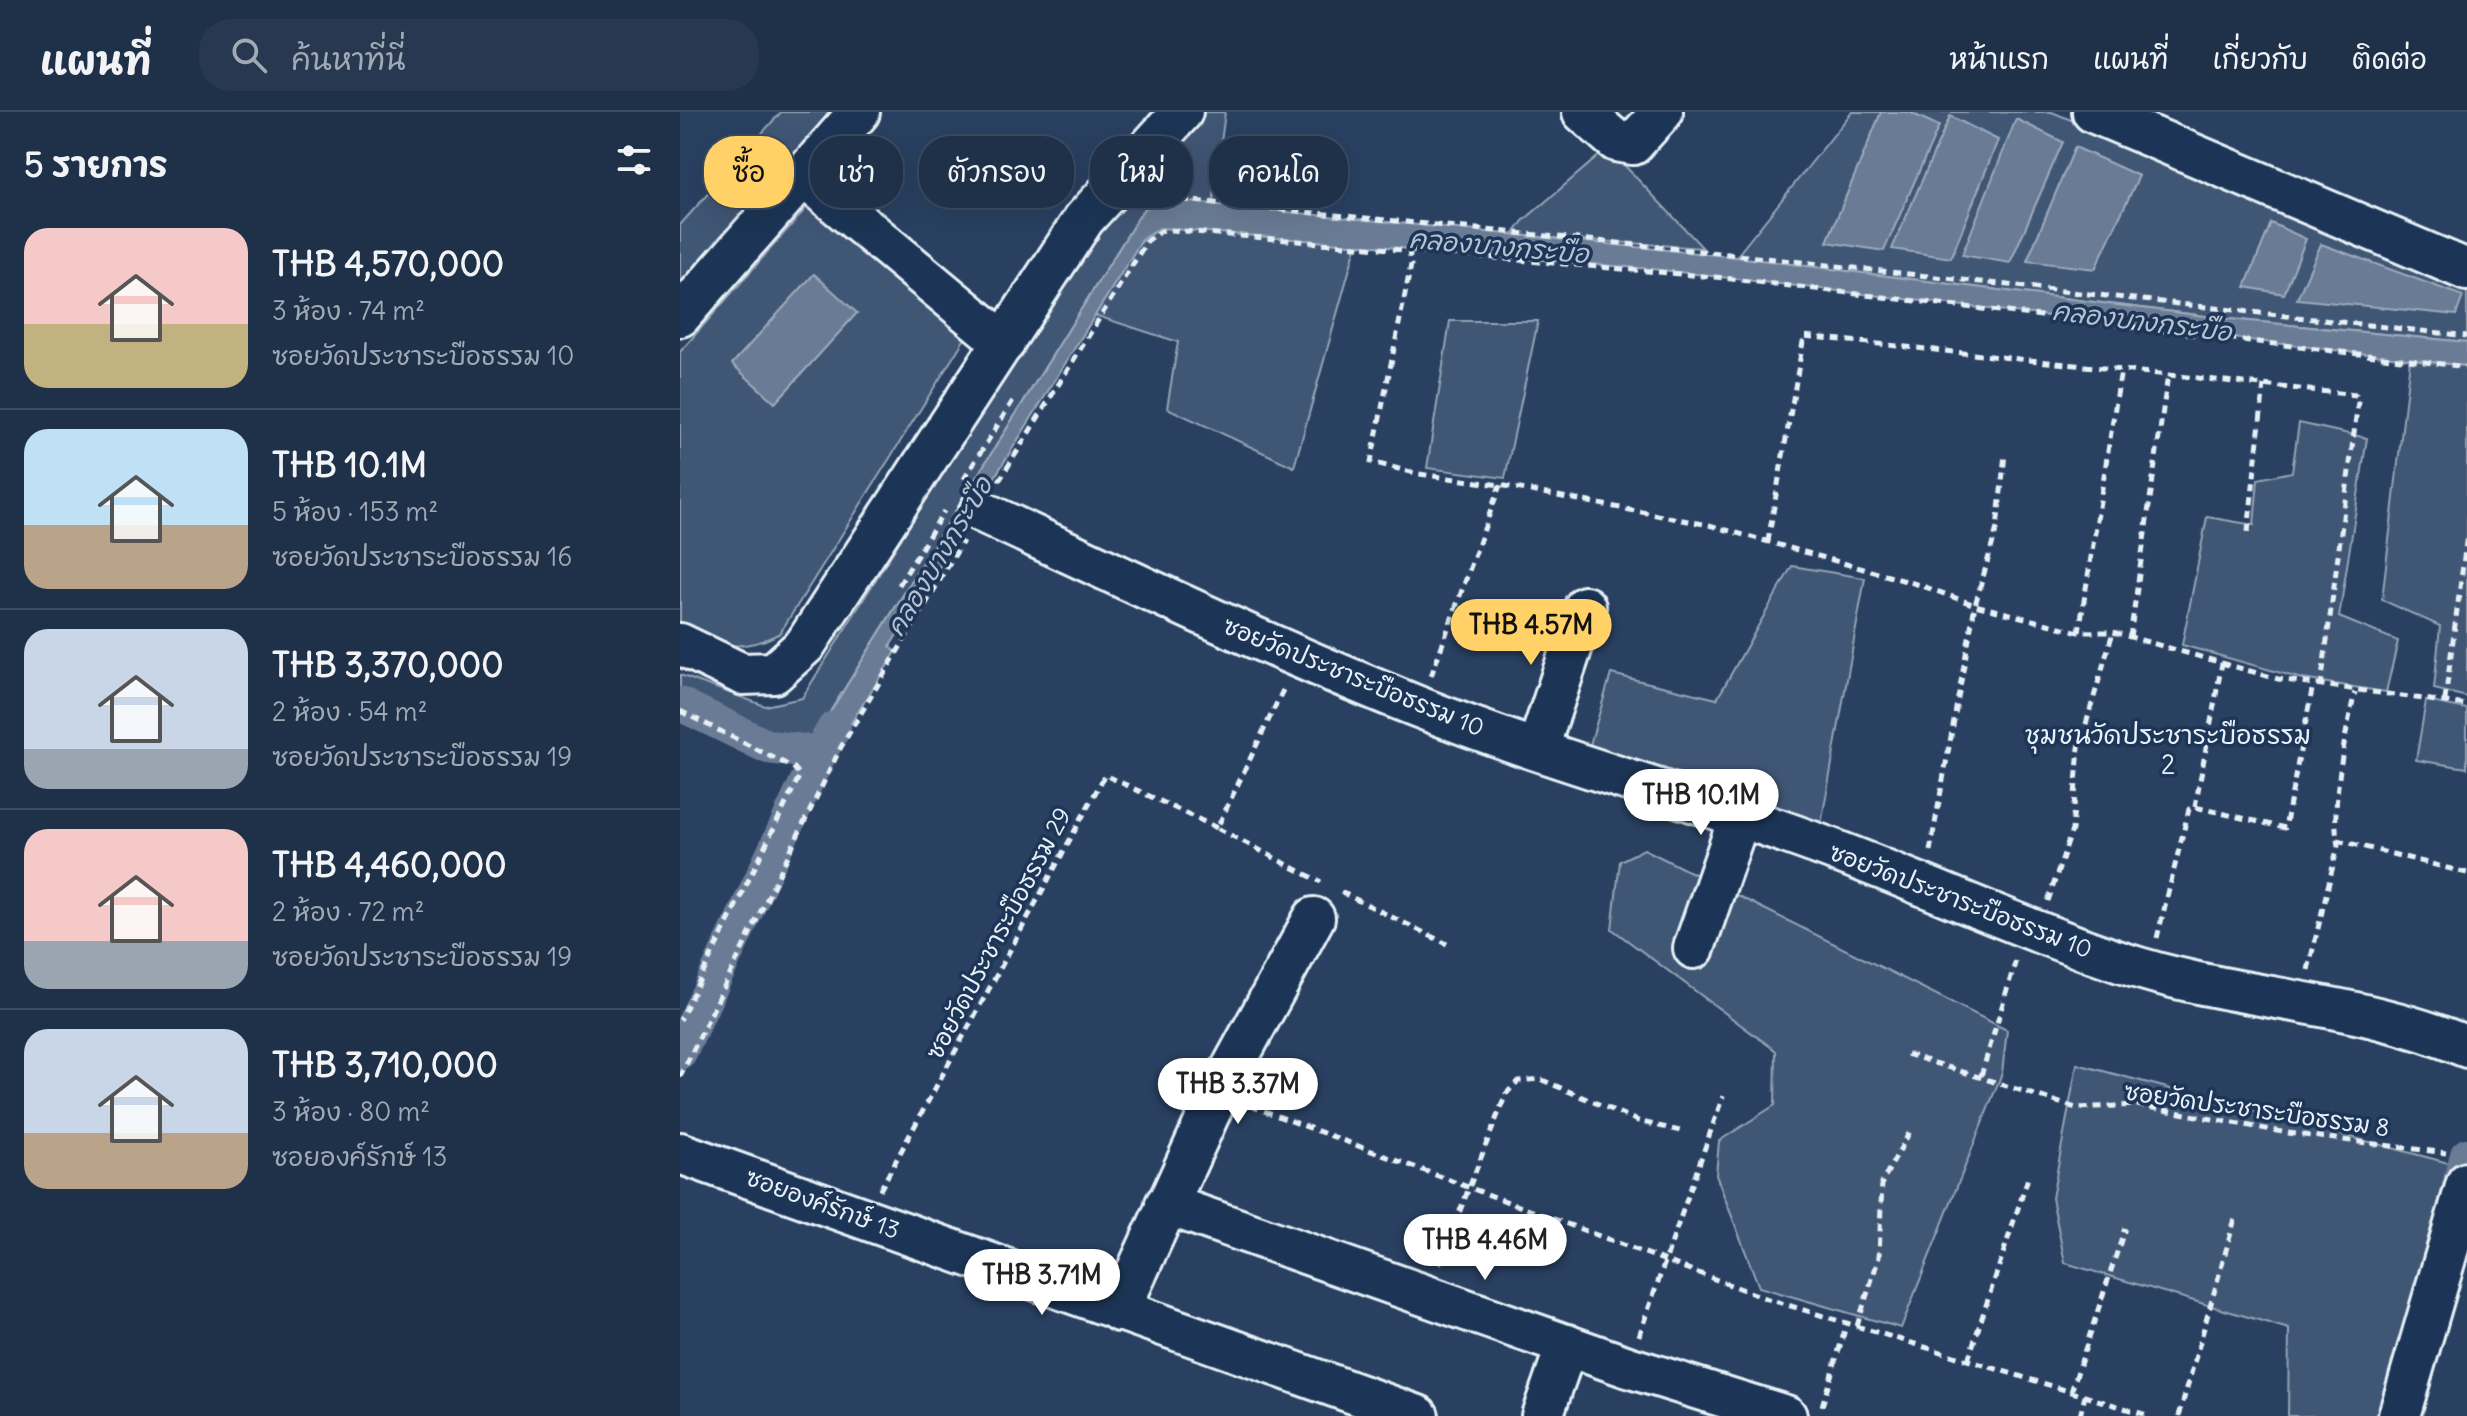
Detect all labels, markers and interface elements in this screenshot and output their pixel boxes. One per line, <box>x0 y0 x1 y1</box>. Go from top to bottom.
search box <box>199 19 759 91</box>
icon: search <box>227 33 271 77</box>
text: แผนที่ <box>40 37 151 84</box>
text: ค้นหาที่นี่ <box>291 40 405 78</box>
text: หน้าแรก <box>1949 41 2049 77</box>
text: แผนที่ <box>2093 41 2169 77</box>
text: เกี่ยวกับ <box>2213 41 2308 77</box>
text: ติดต่อ <box>2352 41 2427 77</box>
chip: ซื้อ <box>704 136 794 208</box>
chip: เช่า <box>810 136 903 208</box>
chip: ตัวกรอง <box>919 136 1074 208</box>
chip: ใหม่ <box>1090 136 1193 208</box>
chip: คอนโด <box>1209 136 1348 208</box>
icon: filters <box>612 138 656 182</box>
text: 5 รายการ <box>24 143 168 186</box>
water label: คลองบางกระบือ <box>1408 222 1592 270</box>
text: THB 4,570,000 <box>272 242 504 285</box>
icon: home <box>88 260 184 356</box>
text: 3 ห้อง · 74 m² <box>272 294 425 327</box>
water label: คลองบางกระบือ <box>2051 294 2235 349</box>
text: ซอยวัดประชาระบือธรรม 10 <box>272 339 574 372</box>
text: THB 10.1M <box>272 443 427 486</box>
icon: home <box>88 461 184 557</box>
water label: คลองบางกระบือ <box>879 469 1000 642</box>
text: 5 ห้อง · 153 m² <box>272 495 438 528</box>
text: ซอยวัดประชาระบือธรรม 16 <box>272 540 572 573</box>
pin: THB 4.57M <box>1439 599 1623 667</box>
text: THB 4.57M <box>1469 608 1593 641</box>
street label: ซอยวัดประชาระบือธรรม 10 <box>1219 610 1489 742</box>
text: THB 3,370,000 <box>272 643 504 686</box>
icon: home <box>88 661 184 757</box>
text: 2 ห้อง · 54 m² <box>272 695 427 728</box>
district label: ชุมชนวัดประชาระบือธรรม 2 <box>2025 718 2311 781</box>
text: ซอยวัดประชาระบือธรรม 19 <box>272 740 572 773</box>
pin: THB 10.1M <box>1609 769 1793 837</box>
text: THB 10.1M <box>1642 778 1760 811</box>
street label: ซอยวัดประชาระบือธรรม 29 <box>919 802 1077 1064</box>
street label: ซอยวัดประชาระบือธรรม 10 <box>1825 836 2097 964</box>
text: THB 4,460,000 <box>272 843 507 886</box>
icon: home <box>88 861 184 957</box>
text: 2 ห้อง · 72 m² <box>272 895 424 928</box>
text: ซอยวัดประชาระบือธรรม 19 <box>272 940 572 973</box>
text: THB 3,710,000 <box>272 1043 498 1086</box>
pin: THB 3.37M <box>1146 1058 1330 1126</box>
icon: home <box>88 1061 184 1157</box>
text: THB 3.37M <box>1176 1067 1300 1100</box>
street label: ซอยวัดประชาระบือธรรม 8 <box>2122 1076 2392 1142</box>
text: 3 ห้อง · 80 m² <box>272 1095 430 1128</box>
text: ซอยองค์รักษ์ 13 <box>272 1140 447 1173</box>
street label: ซอยองค์รักษ์ 13 <box>742 1161 904 1245</box>
pin: THB 4.46M <box>1393 1214 1577 1282</box>
text: THB 4.46M <box>1422 1223 1548 1256</box>
pin: THB 3.71M <box>950 1249 1134 1317</box>
text: THB 3.71M <box>982 1258 1102 1291</box>

